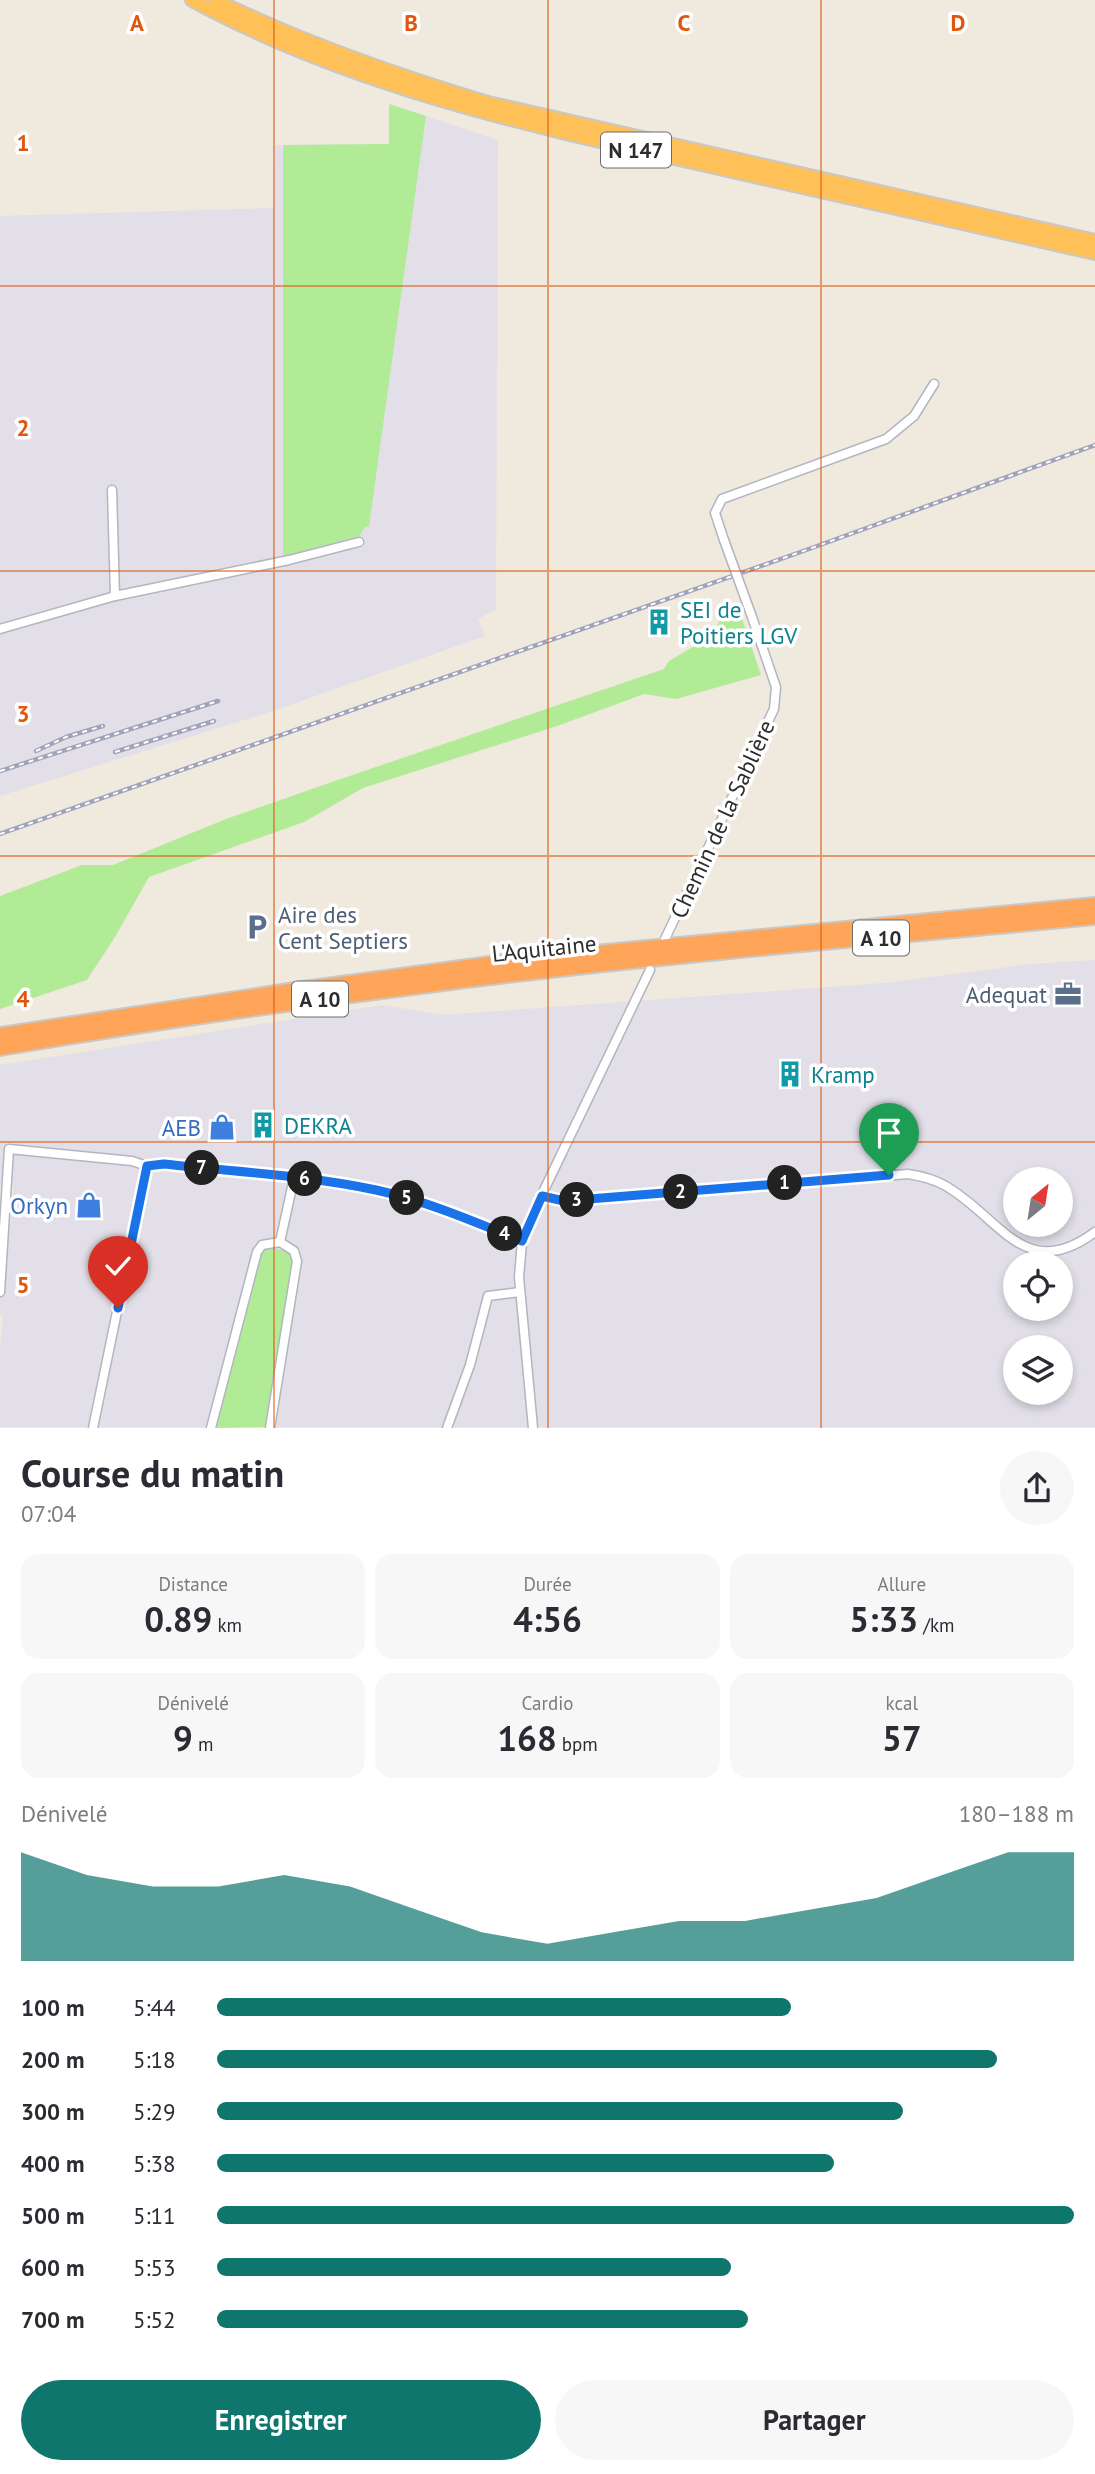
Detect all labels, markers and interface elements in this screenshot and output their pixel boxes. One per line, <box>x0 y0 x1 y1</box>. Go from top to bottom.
text: A <box>130 8 144 37</box>
text: B <box>404 8 418 37</box>
text: C <box>678 8 691 37</box>
text: D <box>951 8 965 37</box>
text: 1 <box>16 128 30 157</box>
road number: N 147 <box>601 132 671 168</box>
text: 2 <box>16 413 30 442</box>
place label: SEI de Poitiers LGV <box>680 595 798 650</box>
building icon: SEI de Poitiers LGV <box>644 607 674 637</box>
text: 3 <box>16 699 30 728</box>
street label: Chemin de la Sablière <box>663 715 781 923</box>
place label: Aire des Cent Septiers <box>278 900 408 955</box>
parking icon: Aire des Cent Septiers <box>242 912 272 942</box>
road number: A 10 <box>853 920 909 956</box>
street label: L'Aquitaine <box>490 928 598 968</box>
office icon: Adequat <box>1053 979 1083 1009</box>
place label: Adequat <box>966 980 1047 1009</box>
road number: A 10 <box>292 982 348 1016</box>
text: 4 <box>16 984 30 1013</box>
building icon: Kramp <box>775 1059 805 1089</box>
place label: Kramp <box>811 1060 875 1089</box>
pin <box>859 1103 919 1175</box>
building icon: DEKRA <box>248 1110 278 1140</box>
place label: DEKRA <box>284 1111 352 1140</box>
shop icon: AEB <box>207 1112 237 1142</box>
place label: AEB <box>162 1113 201 1142</box>
icon: arrive <box>870 1114 908 1152</box>
pin: 7 <box>184 1150 220 1186</box>
text: 7 <box>196 1155 207 1179</box>
pin: 6 <box>288 1162 322 1196</box>
text: 6 <box>299 1166 310 1190</box>
pin: 1 <box>768 1166 802 1200</box>
north arrow <box>1003 1167 1073 1237</box>
map controls <box>1003 1167 1073 1405</box>
text: 1 <box>779 1170 790 1194</box>
pin: 2 <box>664 1174 698 1210</box>
text: 2 <box>675 1179 686 1203</box>
pin: 5 <box>390 1180 424 1216</box>
pin: 3 <box>560 1182 594 1218</box>
text: 5 <box>401 1185 412 1209</box>
text: 3 <box>571 1187 582 1211</box>
shop icon: Orkyn <box>74 1190 104 1220</box>
place label: Orkyn <box>10 1191 68 1220</box>
pin: 4 <box>488 1216 522 1252</box>
text: 4 <box>499 1221 510 1245</box>
pin <box>88 1236 148 1308</box>
icon: check <box>99 1247 137 1285</box>
button: locate <box>1003 1251 1073 1321</box>
text: 5 <box>16 1270 30 1299</box>
button: layers <box>1003 1335 1073 1405</box>
text: Course du matin <box>21 1448 284 1497</box>
button: share <box>1000 1451 1074 1525</box>
text: 07:04 <box>21 1499 76 1528</box>
text: Distance <box>158 1572 228 1596</box>
text: Durée <box>523 1572 572 1596</box>
text: Allure <box>878 1572 926 1596</box>
text: 0.89 <box>144 1596 212 1642</box>
text: 4:56 <box>513 1596 582 1642</box>
text: 5:33 <box>849 1596 918 1642</box>
text: km <box>212 1613 242 1637</box>
text: /km <box>918 1613 954 1637</box>
text: Dénivelé <box>157 1691 229 1715</box>
text: Cardio <box>522 1691 573 1715</box>
text: kcal <box>886 1691 918 1715</box>
text: 9 <box>173 1715 193 1761</box>
text: 168 <box>497 1715 557 1761</box>
text: 57 <box>882 1715 922 1761</box>
text: m <box>193 1732 213 1756</box>
text: bpm <box>557 1732 598 1756</box>
text: Dénivelé <box>21 1799 107 1828</box>
text: 180–188 m <box>959 1799 1074 1828</box>
text: 100 m <box>21 1993 84 2022</box>
text: 5:44 <box>133 1993 176 2022</box>
text: 200 m <box>21 2045 84 2074</box>
text: 5:18 <box>133 2045 176 2074</box>
text: 300 m <box>21 2097 84 2126</box>
text: 5:29 <box>133 2097 176 2126</box>
text: 400 m <box>21 2149 84 2178</box>
text: 5:38 <box>133 2149 176 2178</box>
text: 500 m <box>21 2201 84 2230</box>
text: 5:11 <box>133 2201 176 2230</box>
text: 600 m <box>21 2253 84 2282</box>
text: 5:53 <box>133 2253 176 2282</box>
text: 700 m <box>21 2305 84 2334</box>
text: 5:52 <box>133 2305 176 2334</box>
button: Enregistrer <box>21 2380 541 2460</box>
button: Partager <box>555 2380 1074 2460</box>

